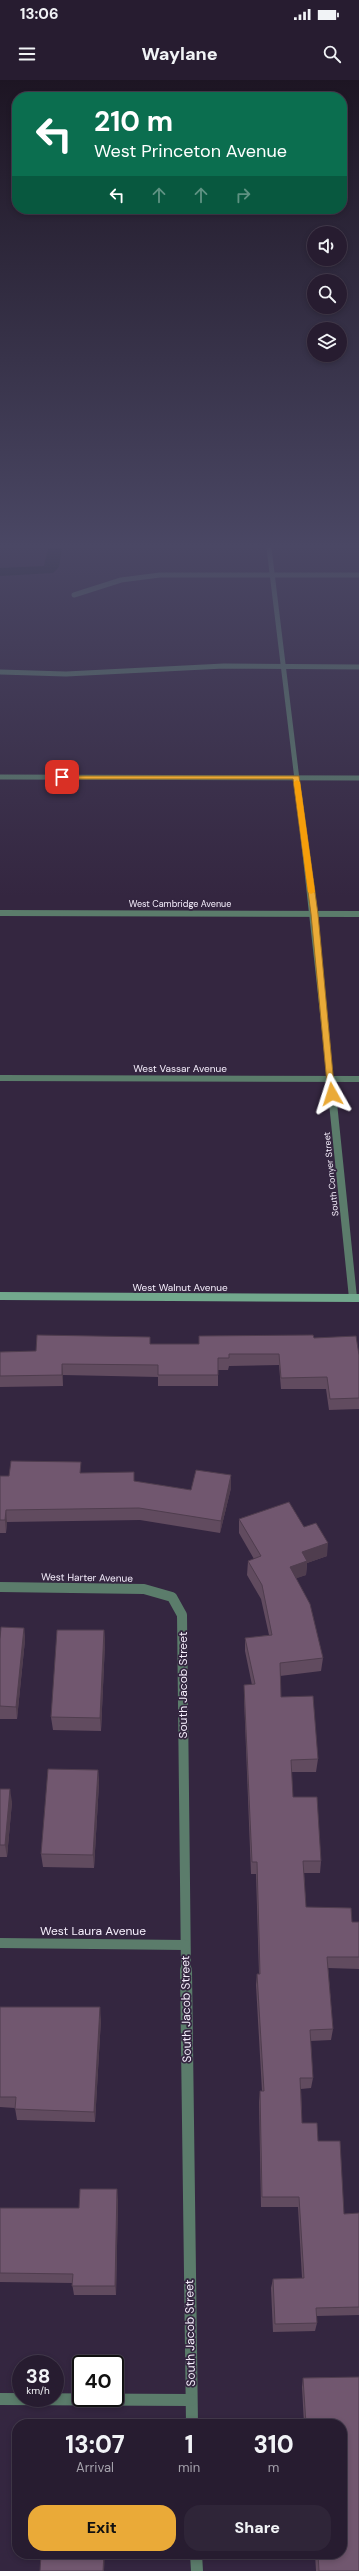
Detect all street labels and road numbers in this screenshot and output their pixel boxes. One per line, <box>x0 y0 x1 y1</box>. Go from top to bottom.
street label: West Cambridge Avenue <box>129 898 231 910</box>
street label: West Vassar Avenue <box>133 1062 227 1075</box>
street label: South Conyer Street <box>321 1131 341 1217</box>
street label: West Walnut Avenue <box>132 1281 228 1294</box>
street label: West Harter Avenue <box>41 1570 133 1585</box>
street label: South Jacob Street <box>175 1631 191 1738</box>
street label: West Laura Avenue <box>40 1923 146 1939</box>
street label: South Jacob Street <box>177 1955 195 2063</box>
street label: South Jacob Street <box>181 2279 199 2387</box>

